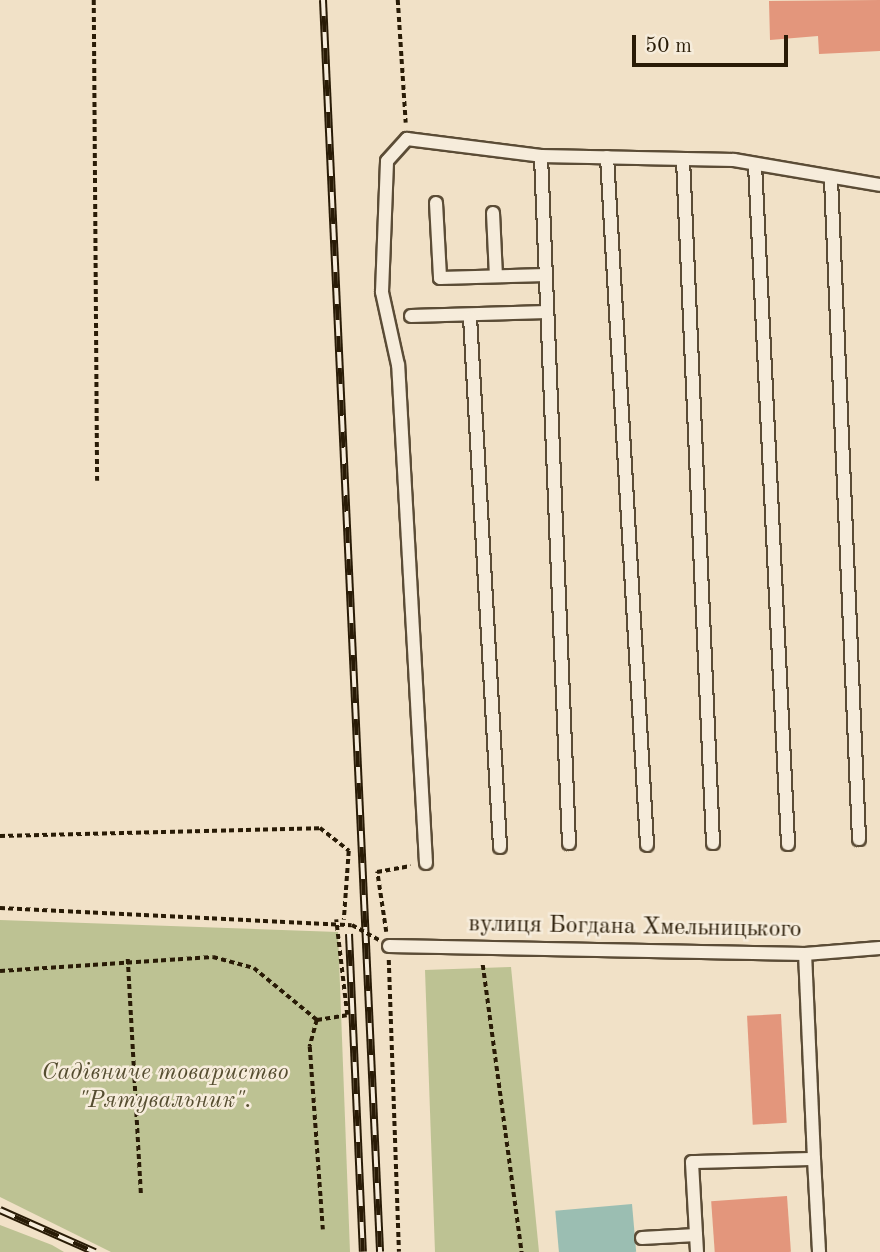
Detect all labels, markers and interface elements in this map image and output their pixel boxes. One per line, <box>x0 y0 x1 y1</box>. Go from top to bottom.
scale bar <box>635 21 791 65</box>
text: 50 m <box>645 36 692 57</box>
street label: вулиця Богдана Хмельницького <box>468 911 802 945</box>
park label: Садівниче товариство "Рятувальник". <box>41 1060 289 1116</box>

